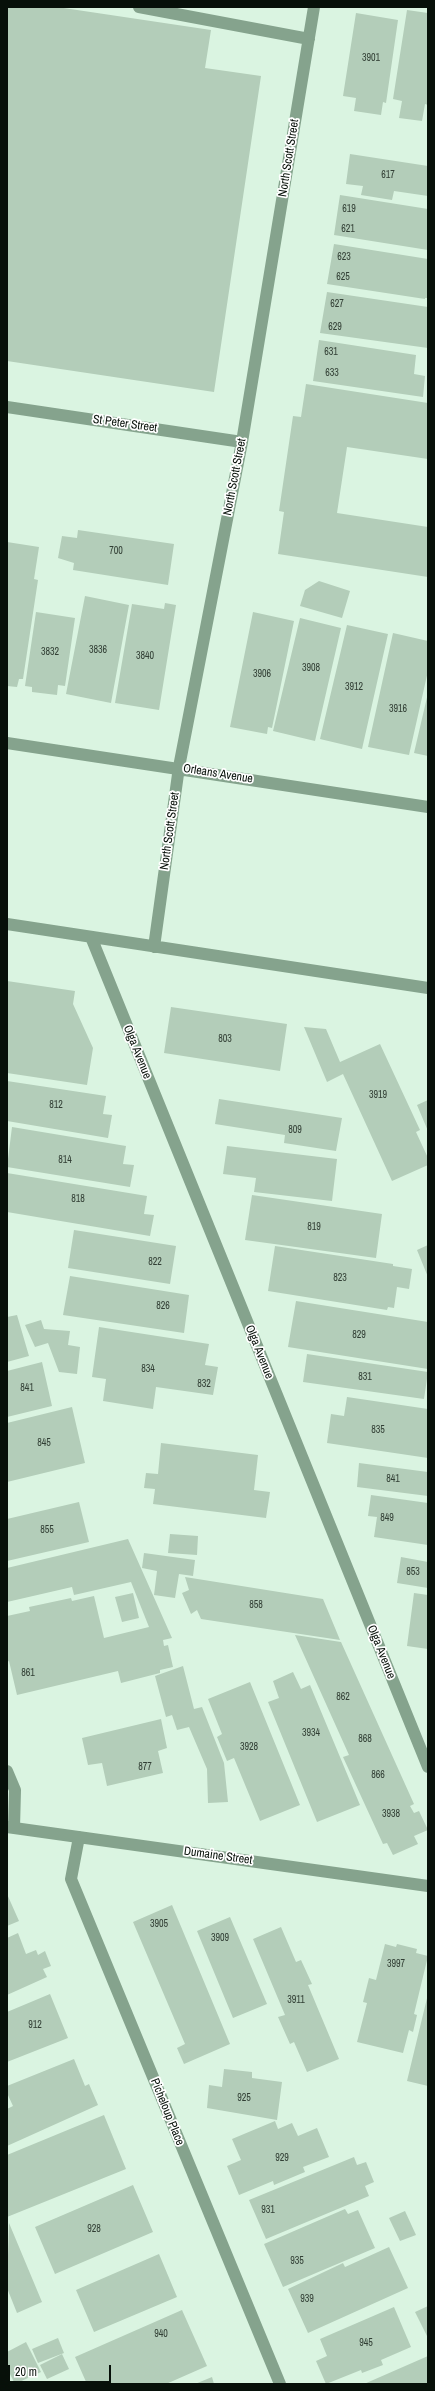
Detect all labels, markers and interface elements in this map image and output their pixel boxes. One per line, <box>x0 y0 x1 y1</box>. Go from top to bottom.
house number: 3901 <box>362 52 380 64</box>
street label: North Scott Street <box>276 118 302 198</box>
house number: 617 <box>381 169 395 181</box>
house number: 619 <box>342 203 356 215</box>
house number: 621 <box>341 223 355 235</box>
house number: 623 <box>337 251 351 263</box>
house number: 625 <box>336 271 350 283</box>
house number: 627 <box>330 298 344 310</box>
house number: 629 <box>328 321 342 333</box>
house number: 631 <box>324 346 338 358</box>
house number: 633 <box>325 367 339 379</box>
street label: St Peter Street <box>92 412 158 436</box>
street label: North Scott Street <box>220 437 250 517</box>
house number: 700 <box>109 545 123 557</box>
house number: 3836 <box>89 644 107 656</box>
house number: 3832 <box>41 646 59 658</box>
house number: 3840 <box>136 650 154 662</box>
house number: 3908 <box>302 662 320 674</box>
house number: 3906 <box>253 668 271 680</box>
house number: 3912 <box>345 681 363 693</box>
house number: 3916 <box>389 703 407 715</box>
street label: Orleans Avenue <box>182 761 254 787</box>
street label: North Scott Street <box>157 791 183 871</box>
street label: Olga Avenue <box>120 1023 154 1081</box>
house number: 803 <box>218 1033 232 1045</box>
house number: 3919 <box>369 1089 387 1101</box>
house number: 812 <box>49 1099 63 1111</box>
house number: 809 <box>288 1124 302 1136</box>
house number: 814 <box>58 1154 72 1166</box>
house number: 818 <box>71 1193 85 1205</box>
house number: 819 <box>307 1221 321 1233</box>
house number: 822 <box>148 1256 162 1268</box>
house number: 823 <box>333 1272 347 1284</box>
house number: 826 <box>156 1300 170 1312</box>
street label: Olga Avenue <box>242 1323 276 1381</box>
house number: 829 <box>352 1329 366 1341</box>
house number: 834 <box>141 1363 155 1375</box>
house number: 831 <box>358 1371 372 1383</box>
house number: 832 <box>197 1378 211 1390</box>
house number: 841 <box>20 1382 34 1394</box>
house number: 835 <box>371 1424 385 1436</box>
house number: 845 <box>37 1437 51 1449</box>
house number: 841 <box>386 1473 400 1485</box>
house number: 849 <box>380 1512 394 1524</box>
house number: 855 <box>40 1524 54 1536</box>
house number: 853 <box>406 1566 420 1578</box>
house number: 858 <box>249 1599 263 1611</box>
street label: Olga Avenue <box>364 1623 398 1681</box>
house number: 861 <box>21 1667 35 1679</box>
house number: 862 <box>336 1691 350 1703</box>
house number: 3934 <box>302 1727 320 1739</box>
house number: 868 <box>358 1733 372 1745</box>
house number: 3928 <box>240 1741 258 1753</box>
house number: 877 <box>138 1761 152 1773</box>
house number: 866 <box>371 1769 385 1781</box>
house number: 3938 <box>382 1808 400 1820</box>
street label: Dumaine Street <box>183 1844 253 1868</box>
house number: 3905 <box>150 1918 168 1930</box>
house number: 3909 <box>211 1932 229 1944</box>
house number: 3997 <box>387 1958 405 1970</box>
house number: 3911 <box>287 1994 305 2006</box>
house number: 912 <box>28 2019 42 2031</box>
street label: Picheloup Place <box>147 2076 187 2148</box>
house number: 925 <box>237 2092 251 2104</box>
house number: 929 <box>275 2152 289 2164</box>
house number: 931 <box>261 2204 275 2216</box>
house number: 928 <box>87 2223 101 2235</box>
house number: 935 <box>290 2255 304 2267</box>
house number: 939 <box>300 2293 314 2305</box>
house number: 940 <box>154 2328 168 2340</box>
house number: 945 <box>359 2337 373 2349</box>
scale bar <box>10 2357 113 2383</box>
text: 20 m <box>15 2364 37 2380</box>

